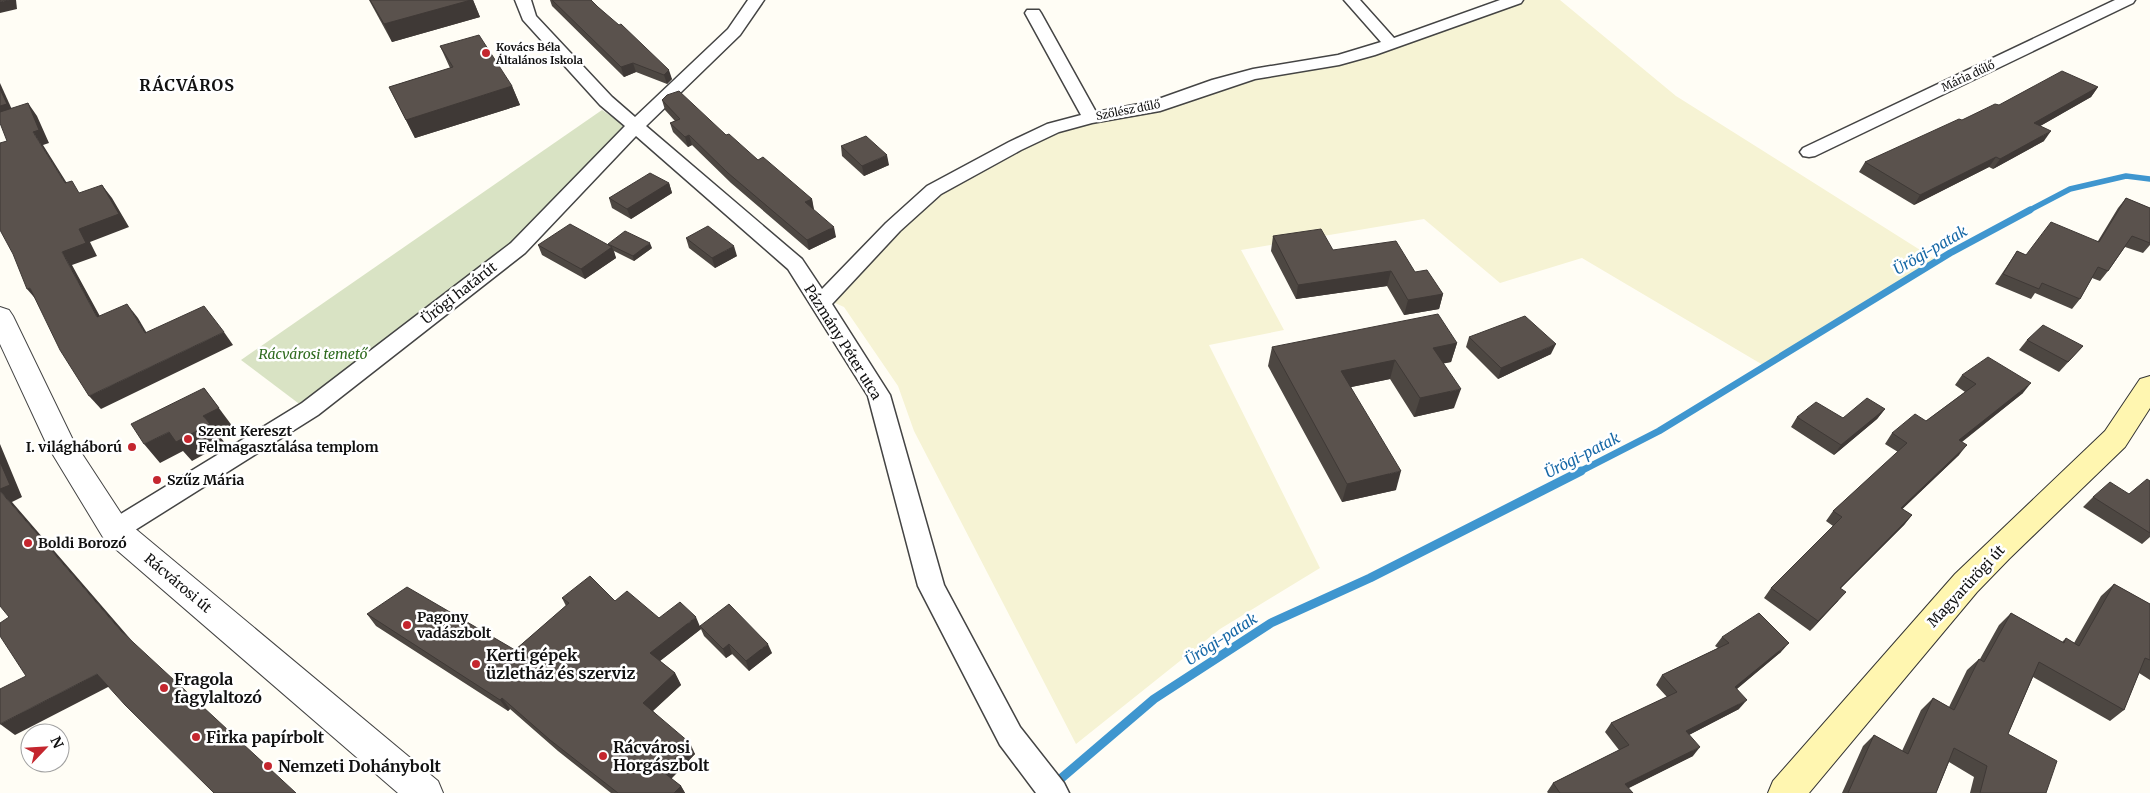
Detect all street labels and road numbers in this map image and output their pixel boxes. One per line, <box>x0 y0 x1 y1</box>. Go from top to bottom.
street label: Mária dűlő <box>1939 57 1997 94</box>
street label: Szőlész dűlő <box>1095 97 1162 123</box>
street label: Ürögi határút <box>418 258 501 328</box>
street label: Pázmány Péter utca <box>800 281 886 403</box>
street label: Magyarürögi út <box>1923 541 2009 631</box>
street label: Rácvárosi út <box>141 550 216 617</box>

